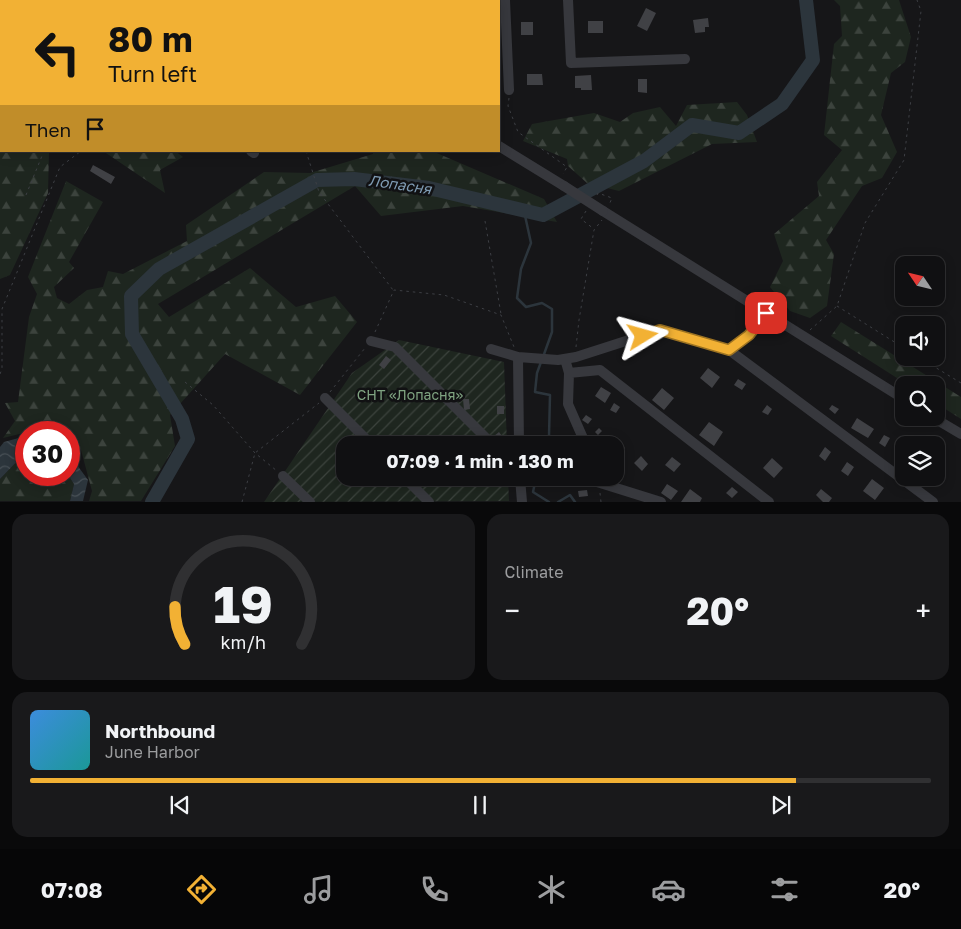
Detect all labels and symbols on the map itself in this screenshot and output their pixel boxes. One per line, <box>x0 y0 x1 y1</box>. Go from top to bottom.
water label: Лопасня <box>368 171 434 198</box>
north arrow <box>895 256 945 306</box>
pin <box>745 292 787 334</box>
position arrow <box>616 309 668 361</box>
park label: СНТ «Лопасня» <box>357 386 464 403</box>
speed limit sign: 30 <box>15 421 80 486</box>

